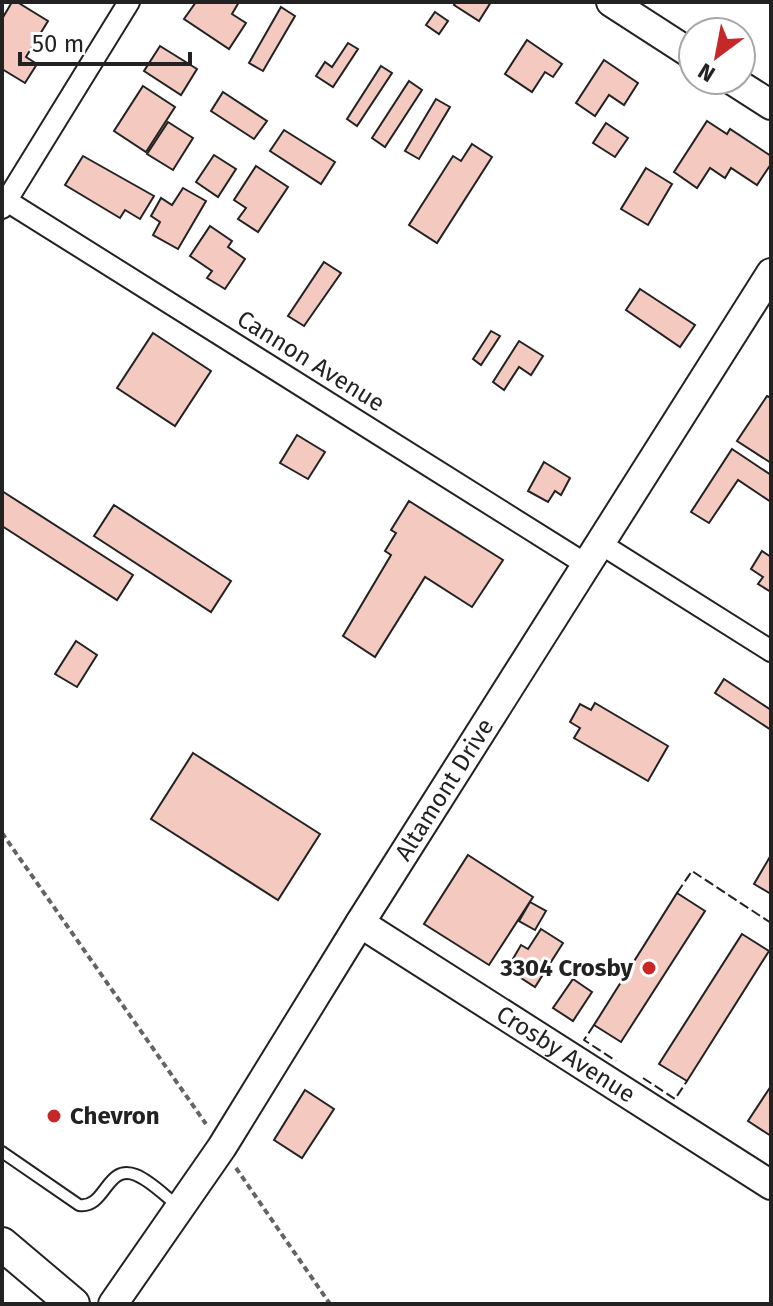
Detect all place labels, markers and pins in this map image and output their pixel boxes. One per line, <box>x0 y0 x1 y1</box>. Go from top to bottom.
place label: 3304 Crosby <box>499 954 634 982</box>
marker: 3304 Crosby <box>640 959 658 977</box>
place label: Chevron <box>70 1102 160 1130</box>
marker: Chevron <box>45 1107 63 1125</box>

